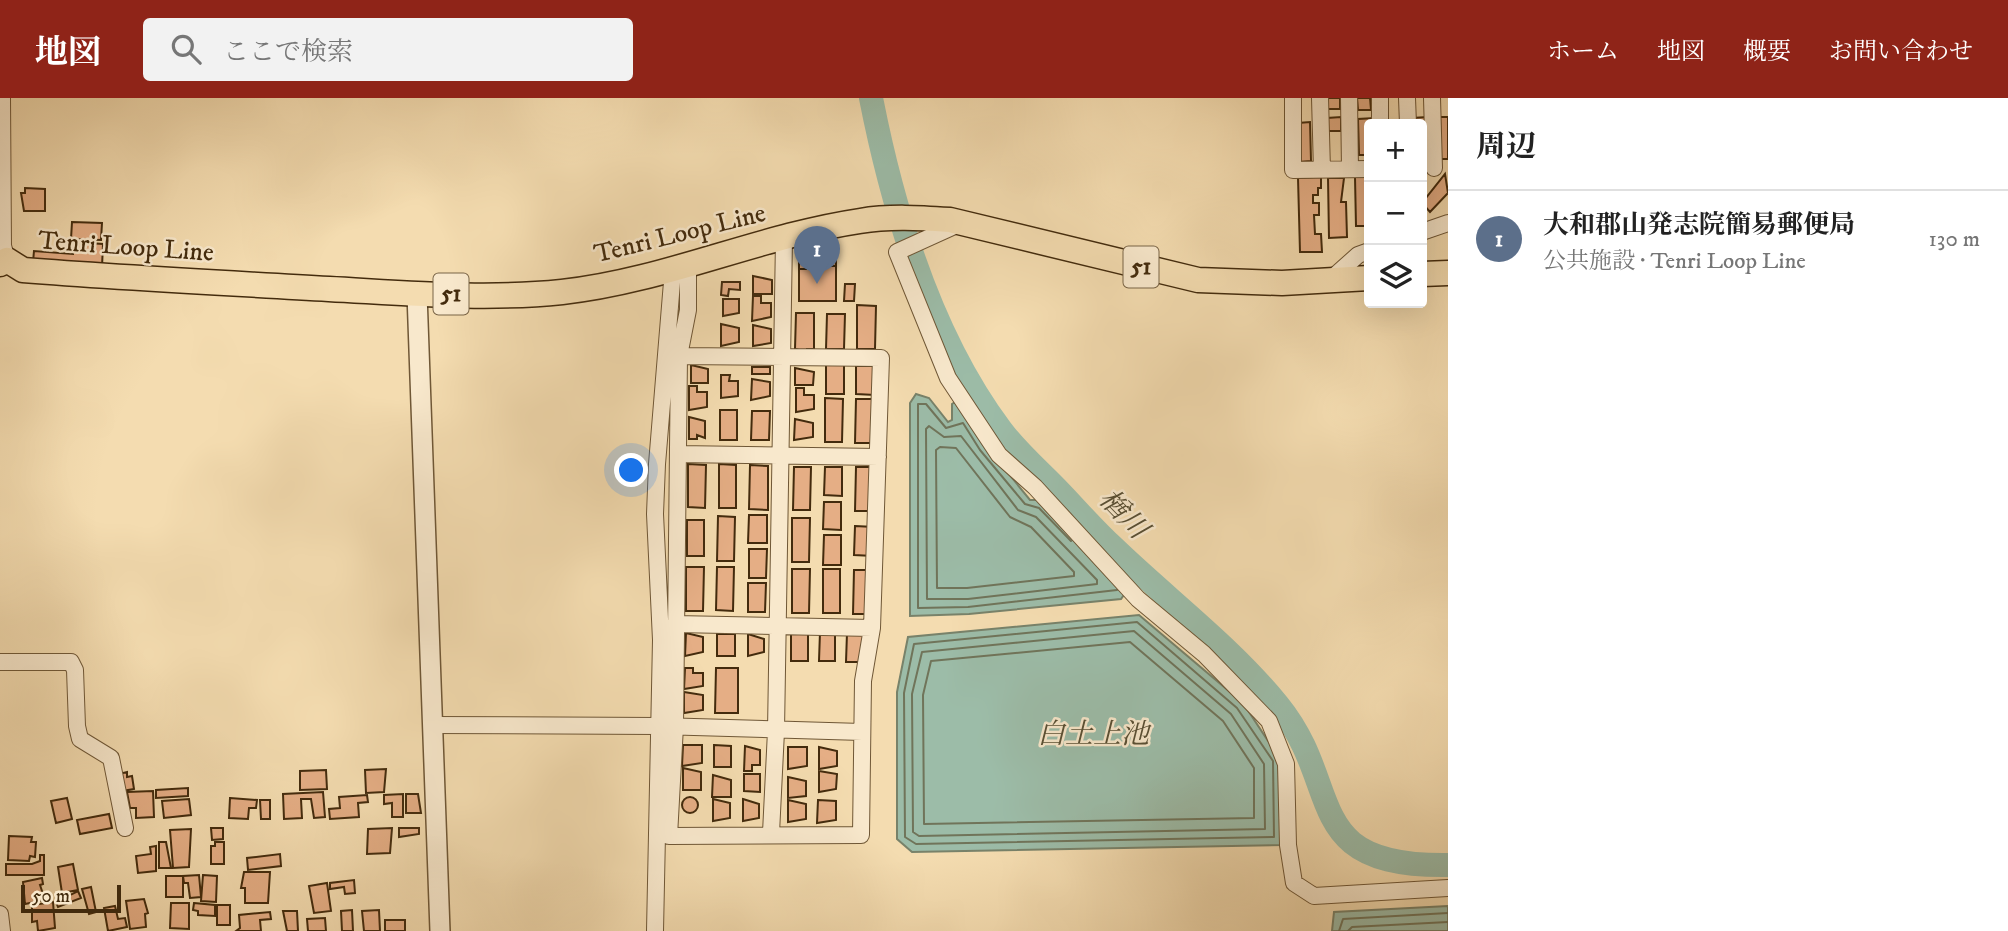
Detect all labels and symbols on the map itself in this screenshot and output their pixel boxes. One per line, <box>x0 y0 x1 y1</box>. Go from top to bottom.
street label: Tenri Loop Line <box>591 197 769 271</box>
street label: Tenri Loop Line <box>37 224 215 270</box>
pin: 1 <box>794 226 840 284</box>
road number: 51 <box>1124 246 1158 288</box>
road number: 51 <box>434 274 468 314</box>
your location <box>614 453 648 487</box>
water label: 楢川 <box>1091 482 1157 548</box>
water label: 白土上池 <box>1037 717 1152 752</box>
scale bar <box>21 882 121 914</box>

